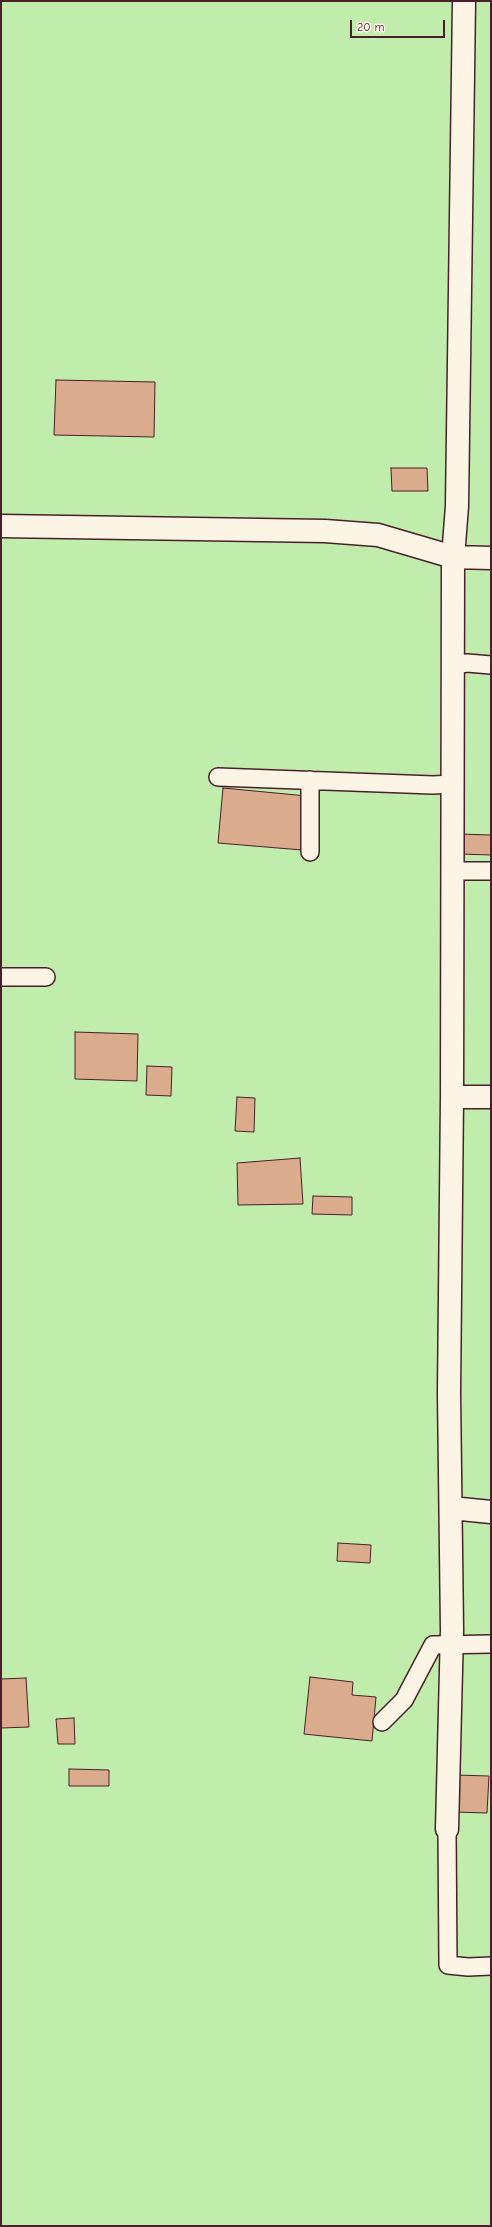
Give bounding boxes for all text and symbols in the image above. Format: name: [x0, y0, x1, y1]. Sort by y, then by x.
scale bar: [352, 12, 447, 38]
text: 20 m: [357, 20, 385, 34]

